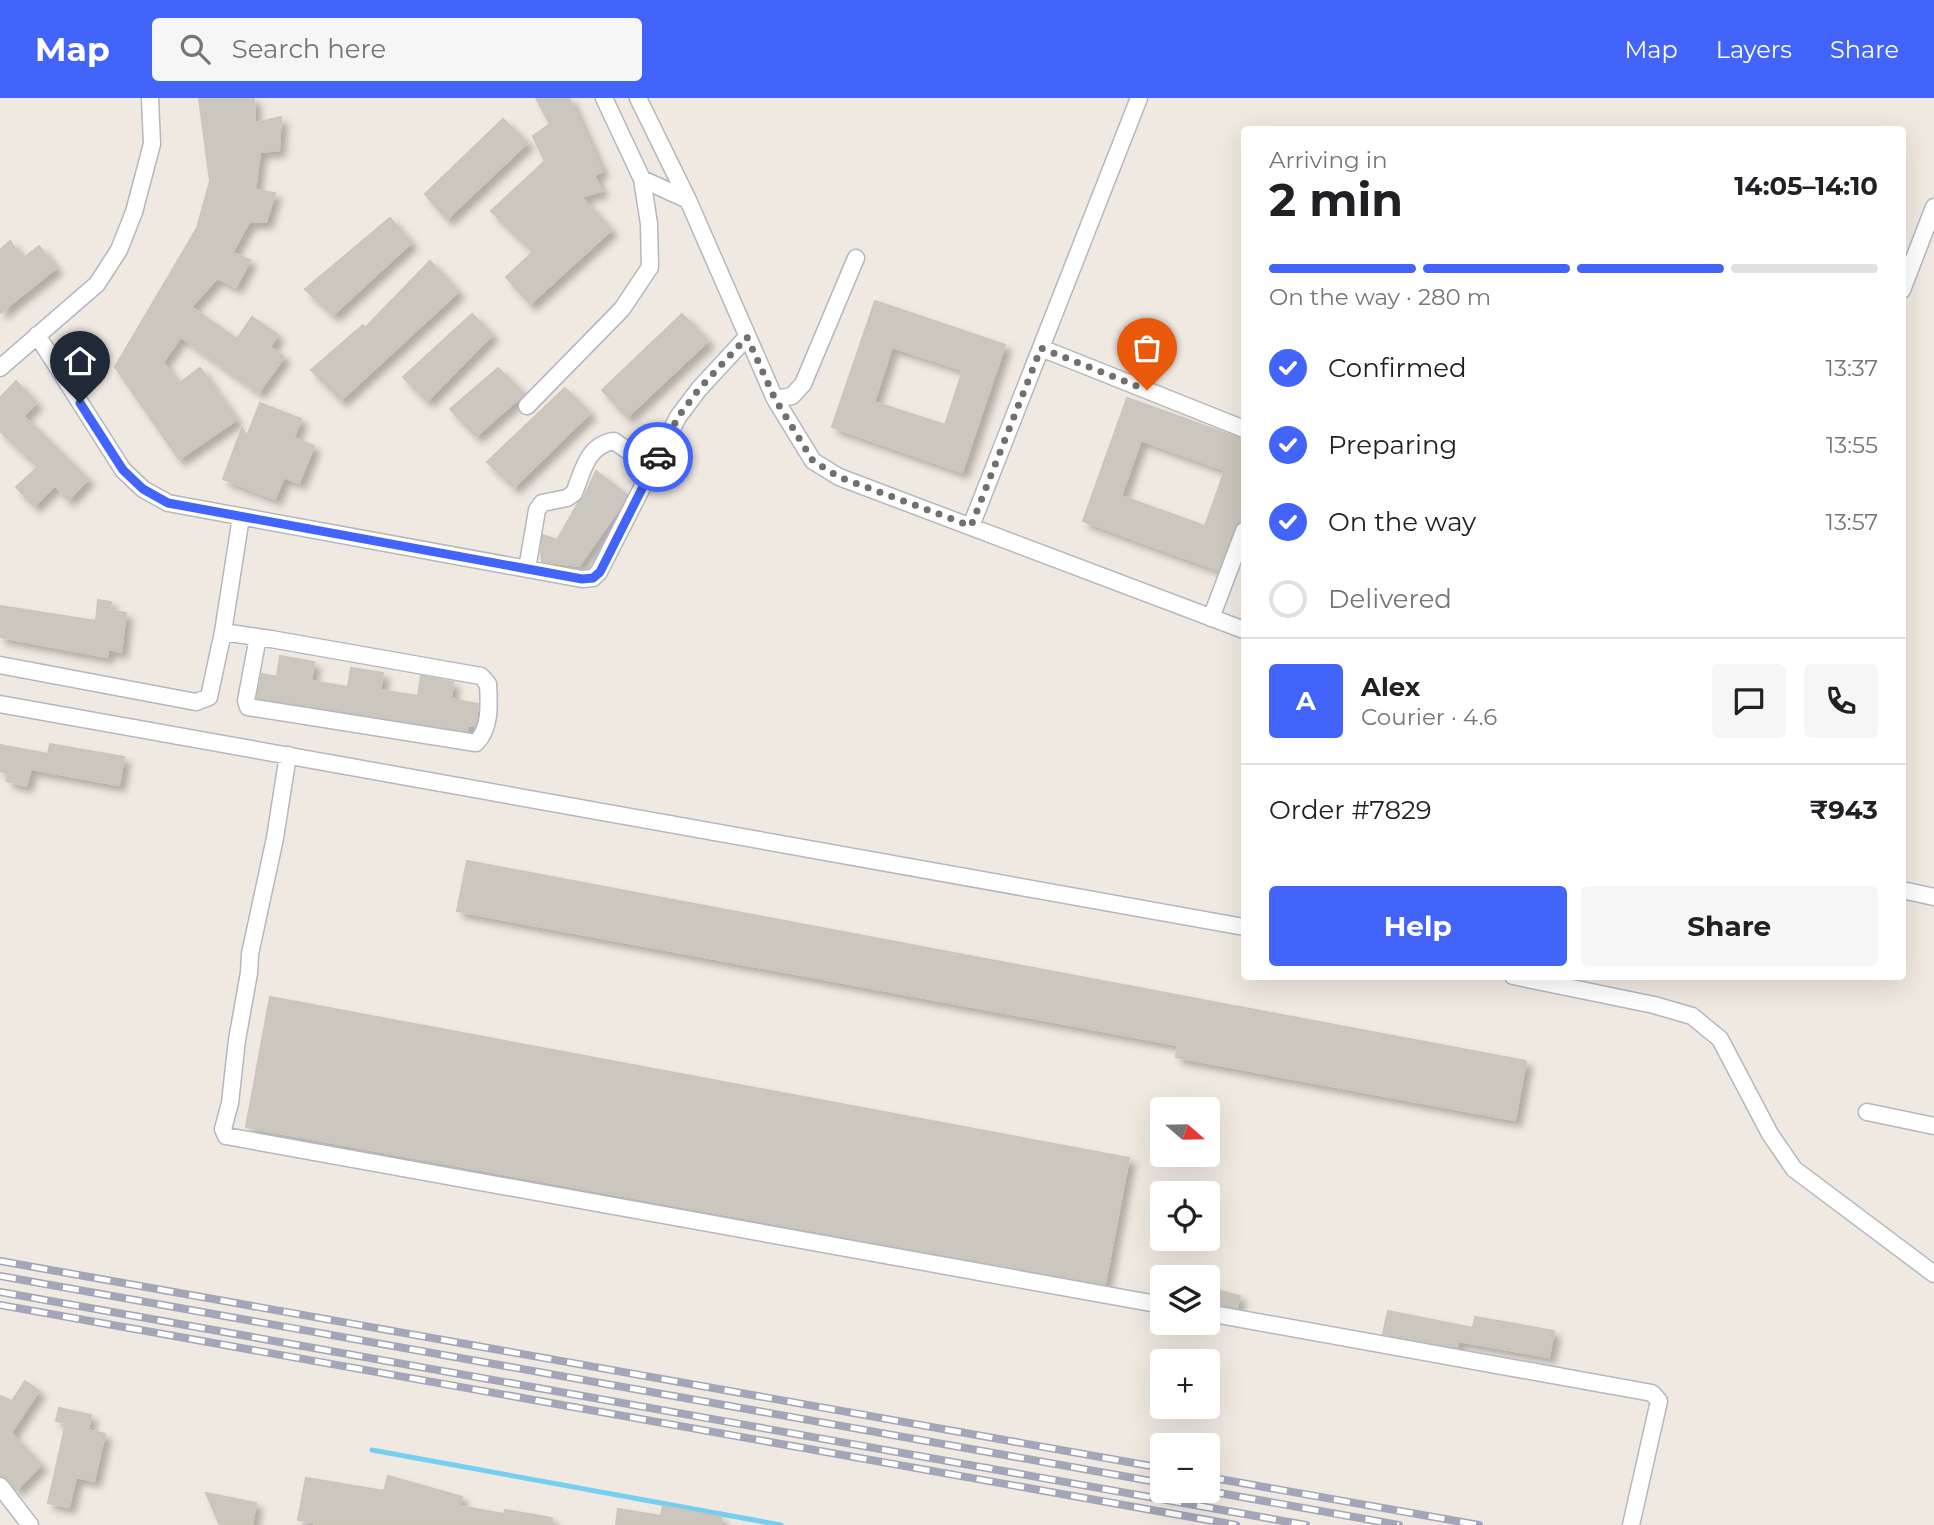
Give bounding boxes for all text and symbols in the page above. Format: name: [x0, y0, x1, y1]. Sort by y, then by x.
search box: [152, 18, 642, 81]
text: Map: [35, 29, 110, 69]
icon: search: [176, 30, 214, 68]
text: Search here: [232, 33, 386, 65]
text: Map: [1624, 35, 1678, 64]
text: Layers: [1716, 35, 1792, 64]
text: Share: [1830, 35, 1899, 64]
text: Arriving in: [1269, 146, 1388, 174]
text: 14:05–14:10: [1734, 170, 1878, 202]
text: 2 min: [1269, 171, 1403, 228]
text: On the way · 280 m: [1269, 283, 1491, 311]
pin: [1117, 318, 1177, 390]
icon: bag: [1128, 329, 1166, 367]
pin: [50, 331, 110, 403]
icon: home: [61, 342, 99, 380]
icon: check: [1269, 349, 1307, 387]
text: Confirmed: [1328, 352, 1467, 384]
text: 13:37: [1826, 354, 1878, 382]
courier: [623, 422, 693, 492]
icon: check: [1269, 426, 1307, 464]
text: Preparing: [1328, 429, 1457, 461]
text: 13:55: [1826, 431, 1878, 459]
icon: car: [639, 438, 677, 476]
icon: check: [1269, 503, 1307, 541]
text: On the way: [1328, 506, 1476, 538]
text: 13:57: [1826, 508, 1878, 536]
text: Delivered: [1328, 583, 1452, 615]
button: chat: [1712, 664, 1786, 738]
button: phone: [1804, 664, 1878, 738]
text: Alex: [1361, 671, 1420, 703]
text: A: [1296, 685, 1316, 717]
text: Courier · 4.6: [1361, 703, 1497, 731]
text: Order #7829: [1269, 794, 1432, 826]
text: ₹943: [1809, 794, 1878, 826]
button: Help: [1269, 886, 1567, 966]
button: Share: [1581, 886, 1878, 966]
north arrow: [1150, 1097, 1220, 1167]
map controls: [1150, 1097, 1220, 1503]
button: locate: [1150, 1181, 1220, 1251]
button: layers: [1150, 1265, 1220, 1335]
button: +: [1150, 1349, 1220, 1419]
button: −: [1150, 1433, 1220, 1503]

